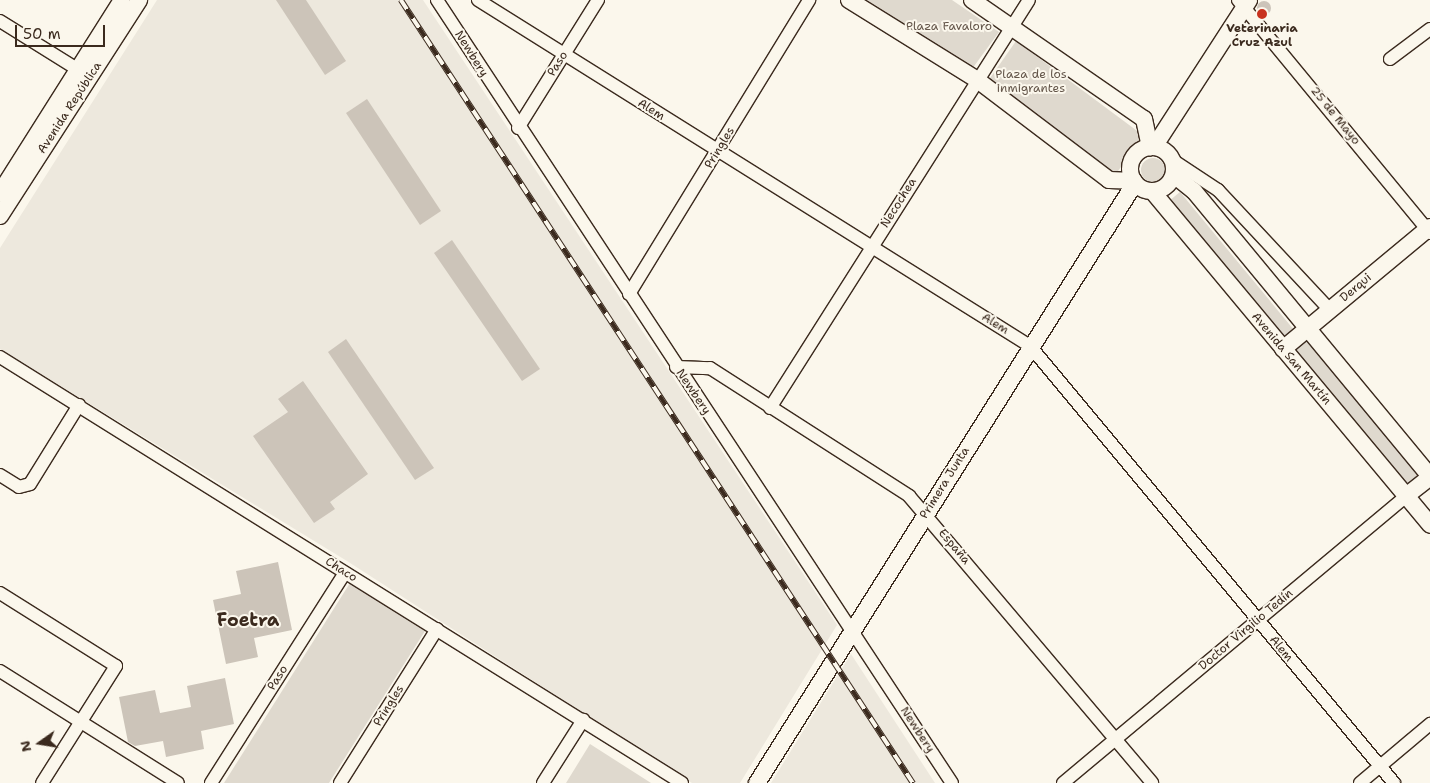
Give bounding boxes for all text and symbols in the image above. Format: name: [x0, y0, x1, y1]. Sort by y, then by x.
marker: Veterinaria Cruz Azul: [1256, 8, 1268, 20]
scale bar: [18, 15, 108, 47]
park label: Plaza Favaloro: [906, 20, 992, 34]
place label: Veterinaria Cruz Azul: [1226, 22, 1298, 50]
text: 50 m: [23, 24, 61, 44]
street label: Newbery: [451, 28, 491, 80]
street label: Paso: [545, 49, 571, 79]
street label: Avenida República: [35, 59, 105, 157]
park label: Plaza de los inmigrantes: [995, 68, 1067, 96]
street label: 25 de Mayo: [1307, 84, 1363, 148]
street label: Alem: [635, 96, 667, 124]
street label: Pringles: [702, 125, 738, 171]
street label: Necochea: [878, 175, 920, 231]
street label: Derqui: [1337, 271, 1375, 305]
street label: Alem: [979, 310, 1011, 338]
street label: Avenida San Martín: [1248, 310, 1334, 408]
street label: Newbery: [673, 366, 713, 418]
street label: Primera Junta: [917, 444, 973, 522]
street label: España: [935, 526, 973, 568]
street label: Chaco: [322, 555, 360, 585]
street label: Doctor Virgilio Tedín: [1196, 586, 1296, 674]
district label: Foetra: [217, 609, 279, 631]
street label: Alem: [1266, 633, 1296, 665]
street label: Paso: [265, 663, 291, 693]
street label: Pringles: [371, 683, 407, 729]
street label: Newbery: [897, 704, 937, 756]
north arrow: [15, 718, 65, 768]
text: N: [15, 739, 35, 754]

